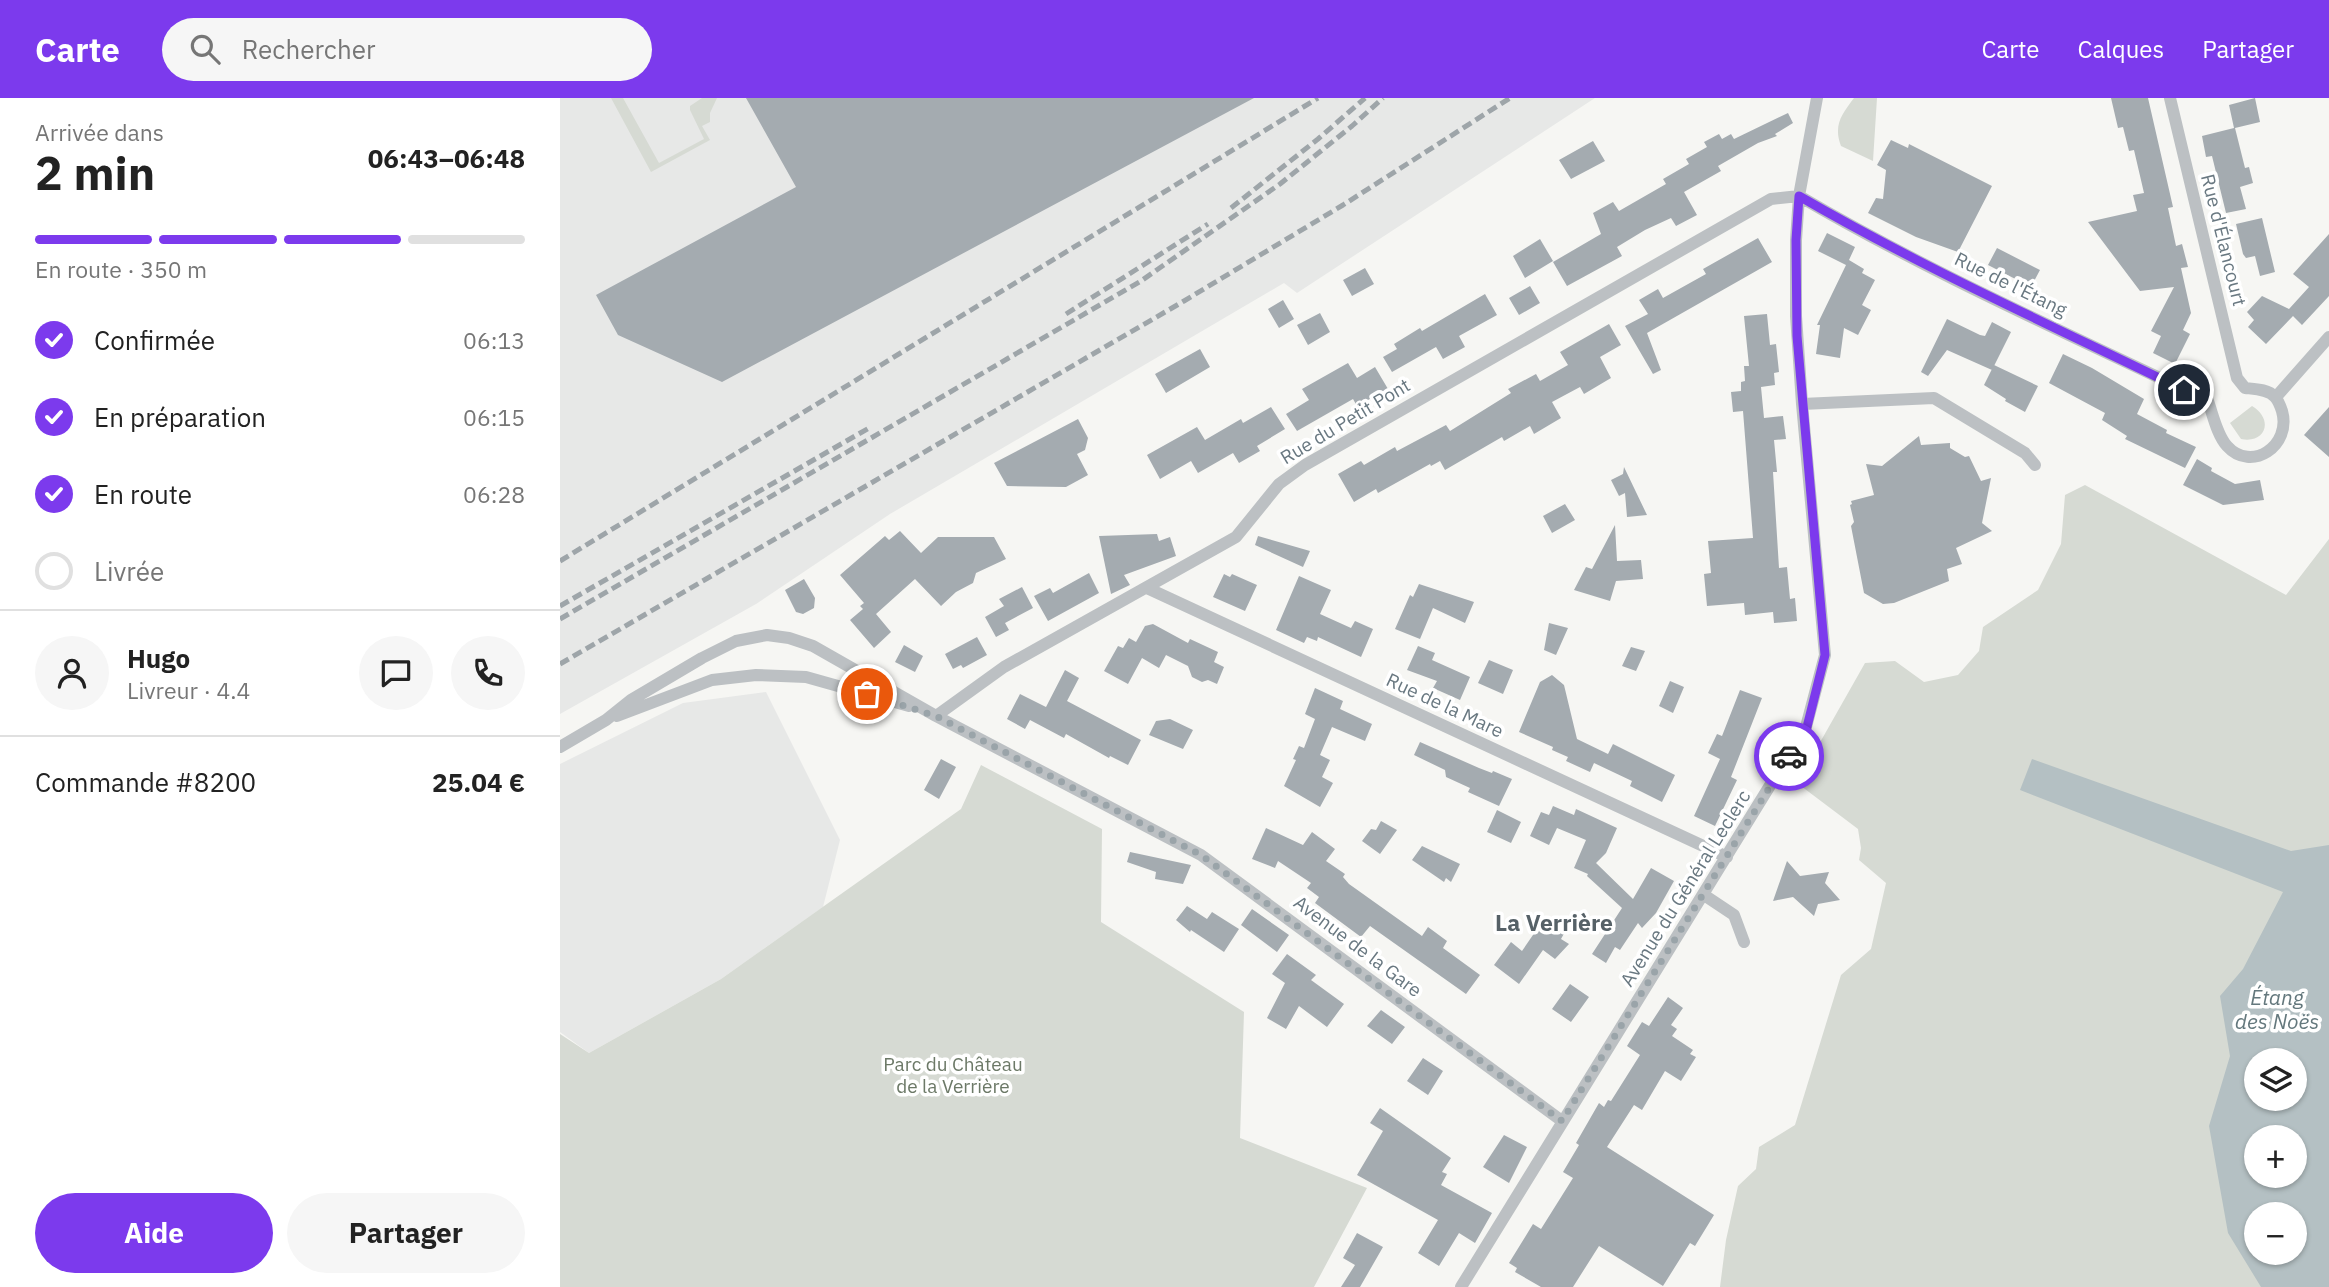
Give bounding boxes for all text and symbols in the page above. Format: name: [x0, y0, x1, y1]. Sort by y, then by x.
search box: [162, 18, 652, 81]
text: Carte: [35, 28, 120, 71]
icon: search: [186, 30, 224, 68]
text: Rechercher: [242, 32, 376, 66]
text: Carte: [1981, 33, 2040, 65]
text: Calques: [2078, 33, 2164, 65]
text: Partager: [2202, 33, 2294, 65]
text: Arrivée dans: [35, 117, 164, 147]
text: 06:43–06:48: [368, 141, 525, 175]
text: 2 min: [35, 143, 155, 203]
street label: Rue d'Élancourt: [2196, 171, 2252, 309]
street label: Rue de l'Étang: [1951, 246, 2071, 322]
text: En route · 350 m: [35, 254, 207, 284]
icon: check: [35, 321, 73, 359]
text: Confirmée: [94, 323, 215, 357]
text: 06:13: [463, 325, 525, 355]
pin: [2154, 360, 2214, 420]
icon: home: [2165, 371, 2203, 409]
street label: Rue du Petit Pont: [1276, 373, 1414, 469]
icon: check: [35, 398, 73, 436]
text: En préparation: [94, 400, 266, 434]
text: 06:15: [463, 402, 525, 432]
icon: check: [35, 475, 73, 513]
text: En route: [94, 477, 192, 511]
text: 06:28: [463, 479, 525, 509]
text: Livrée: [94, 554, 164, 588]
button: person: [35, 636, 109, 710]
button: chat: [359, 636, 433, 710]
button: phone: [451, 636, 525, 710]
text: Hugo: [127, 641, 190, 675]
pin: [837, 664, 897, 724]
street label: Rue de la Mare: [1383, 667, 1507, 743]
text: Livreur · 4.4: [127, 675, 250, 705]
icon: bag: [848, 675, 886, 713]
courier: [1754, 721, 1824, 791]
icon: car: [1770, 737, 1808, 775]
text: Commande #8200: [35, 765, 256, 799]
text: 25.04 €: [432, 765, 525, 799]
street label: Avenue du Général Leclerc: [1615, 785, 1756, 991]
street label: Avenue de la Gare: [1289, 890, 1427, 1002]
district label: La Verrière: [1495, 907, 1613, 937]
water label: Étang des Noës: [2235, 983, 2319, 1035]
map controls: [2244, 1048, 2307, 1265]
button: layers: [2244, 1048, 2307, 1111]
park label: Parc du Château de la Verrière: [883, 1052, 1023, 1098]
button: +: [2244, 1125, 2307, 1188]
button: Aide: [35, 1193, 273, 1273]
button: Partager: [287, 1193, 525, 1273]
button: −: [2244, 1202, 2307, 1265]

